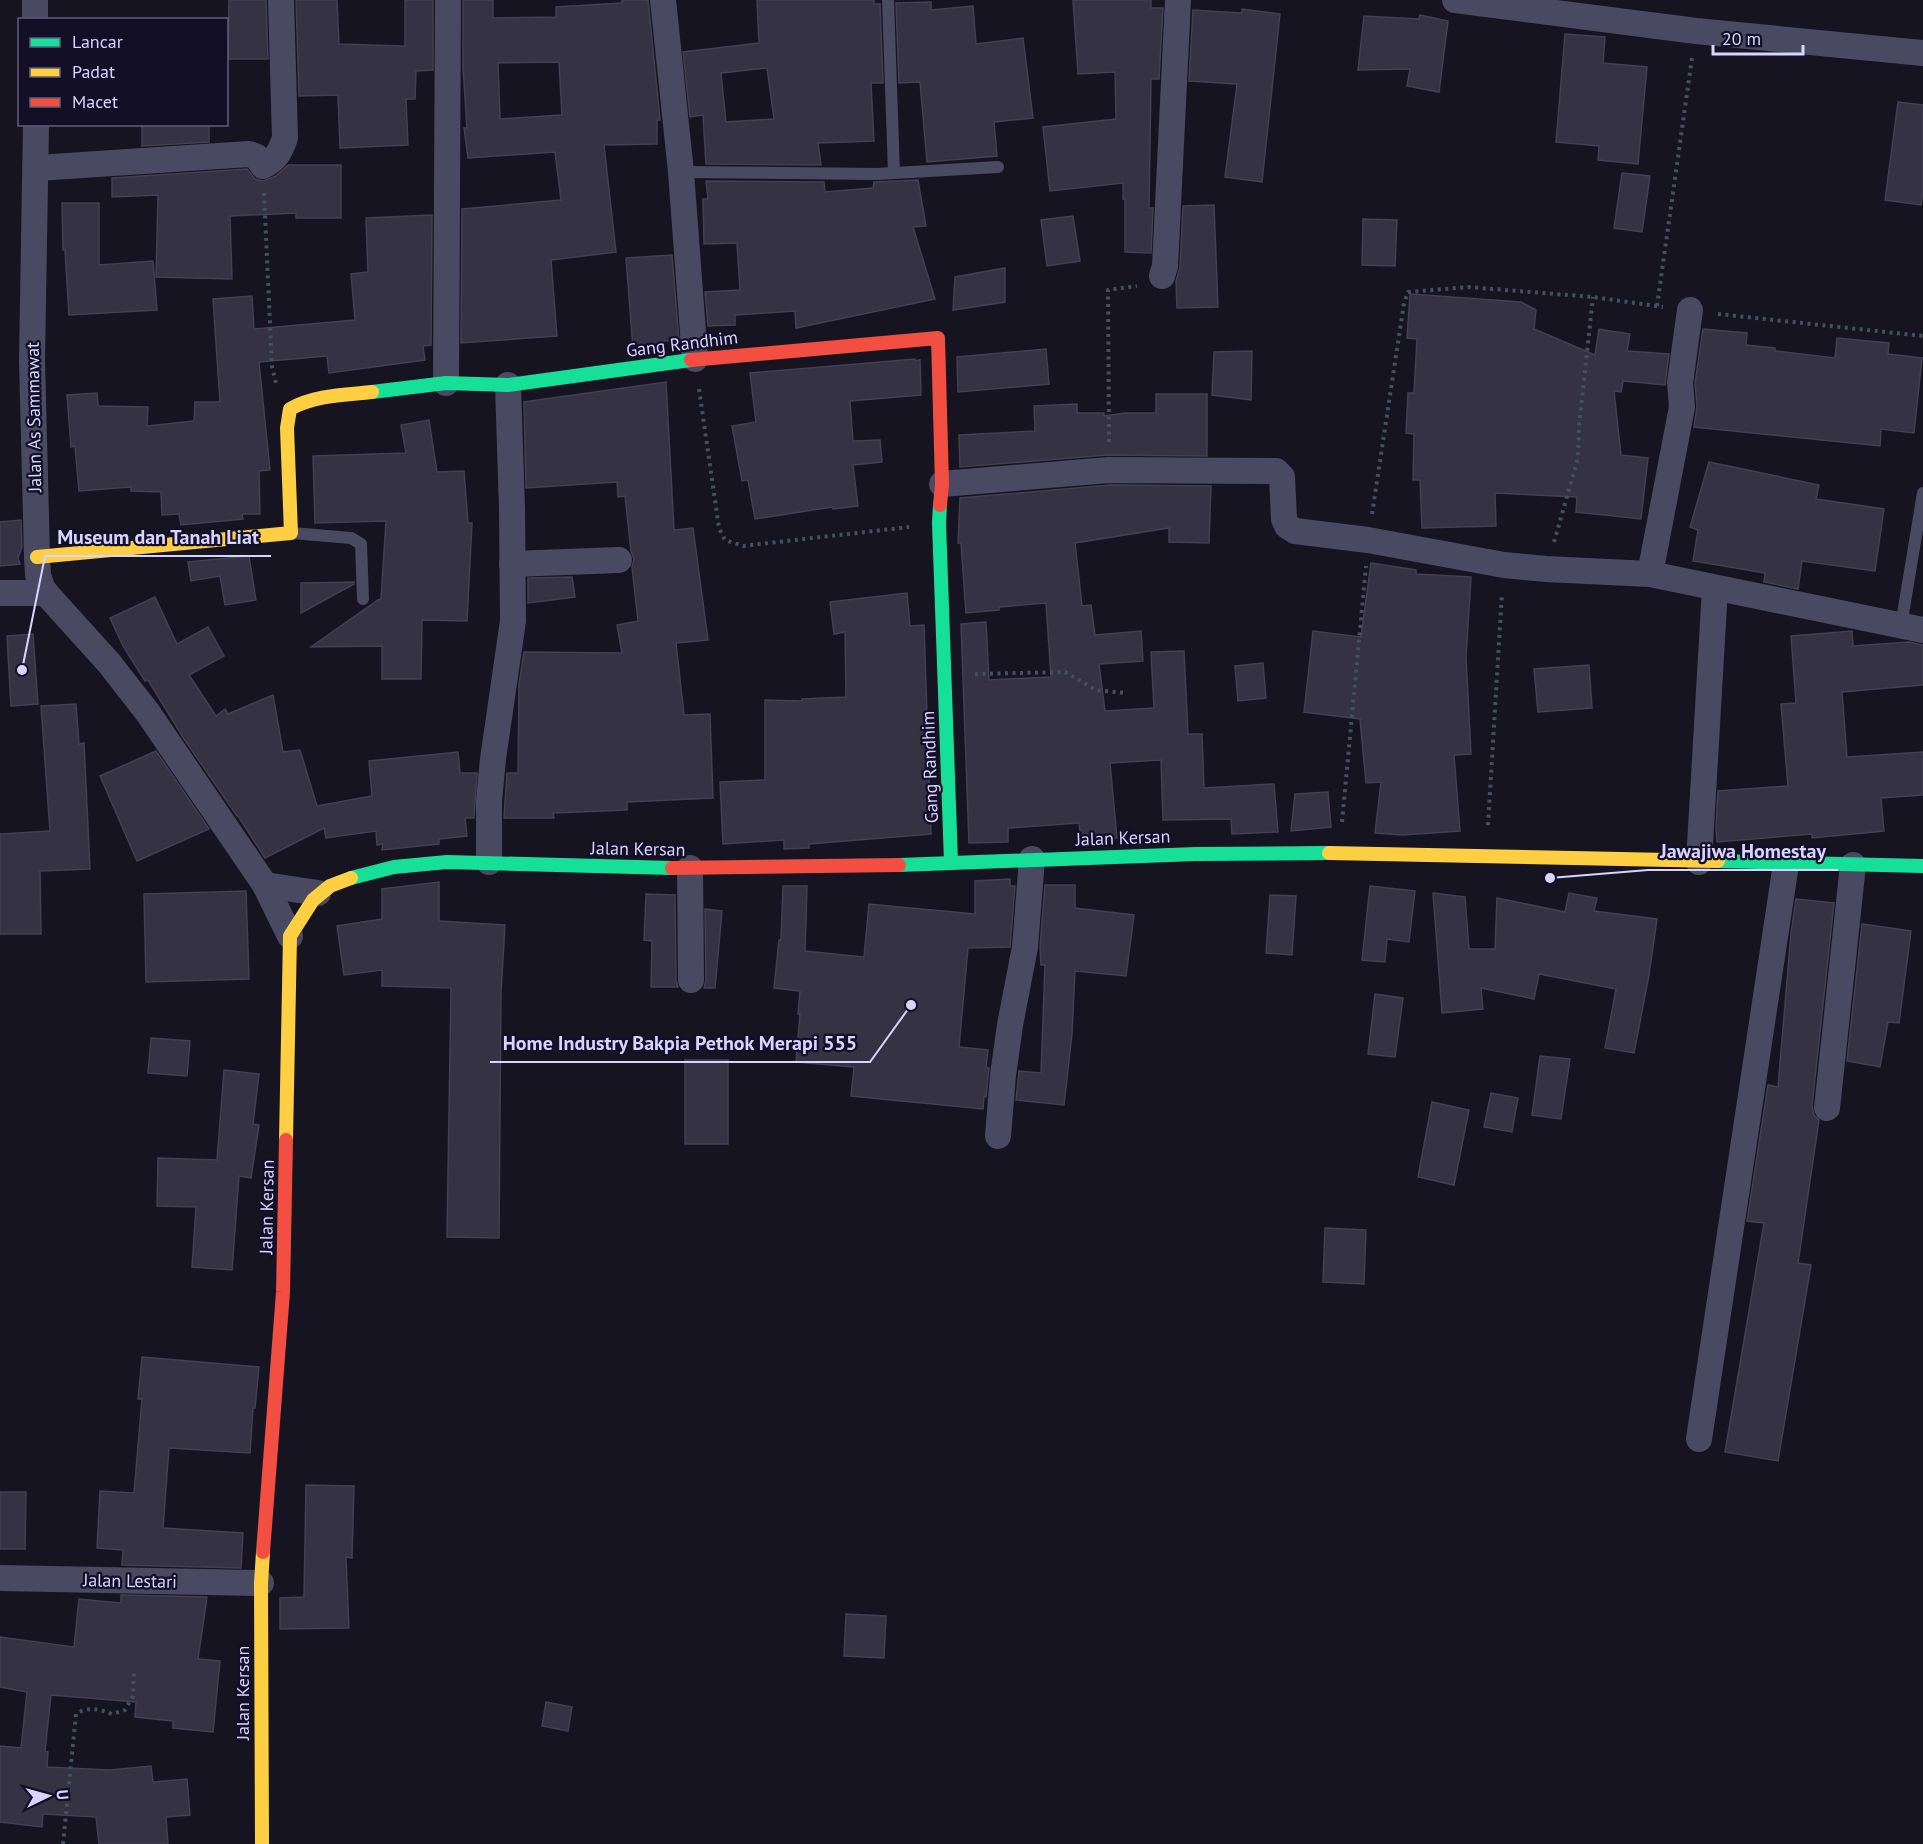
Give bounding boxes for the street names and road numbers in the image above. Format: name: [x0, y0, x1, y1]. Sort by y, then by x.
street label: Gang Randhim: [625, 325, 739, 362]
street label: Jalan As Sammawat: [21, 342, 46, 493]
street label: Gang Randhim: [916, 710, 943, 824]
street label: Jalan Kersan: [1074, 824, 1171, 851]
street label: Jalan Kersan: [589, 836, 686, 861]
street label: Jalan Kersan: [254, 1159, 279, 1256]
street label: Jalan Lestari: [82, 1568, 177, 1593]
street label: Jalan Kersan: [231, 1646, 254, 1741]

